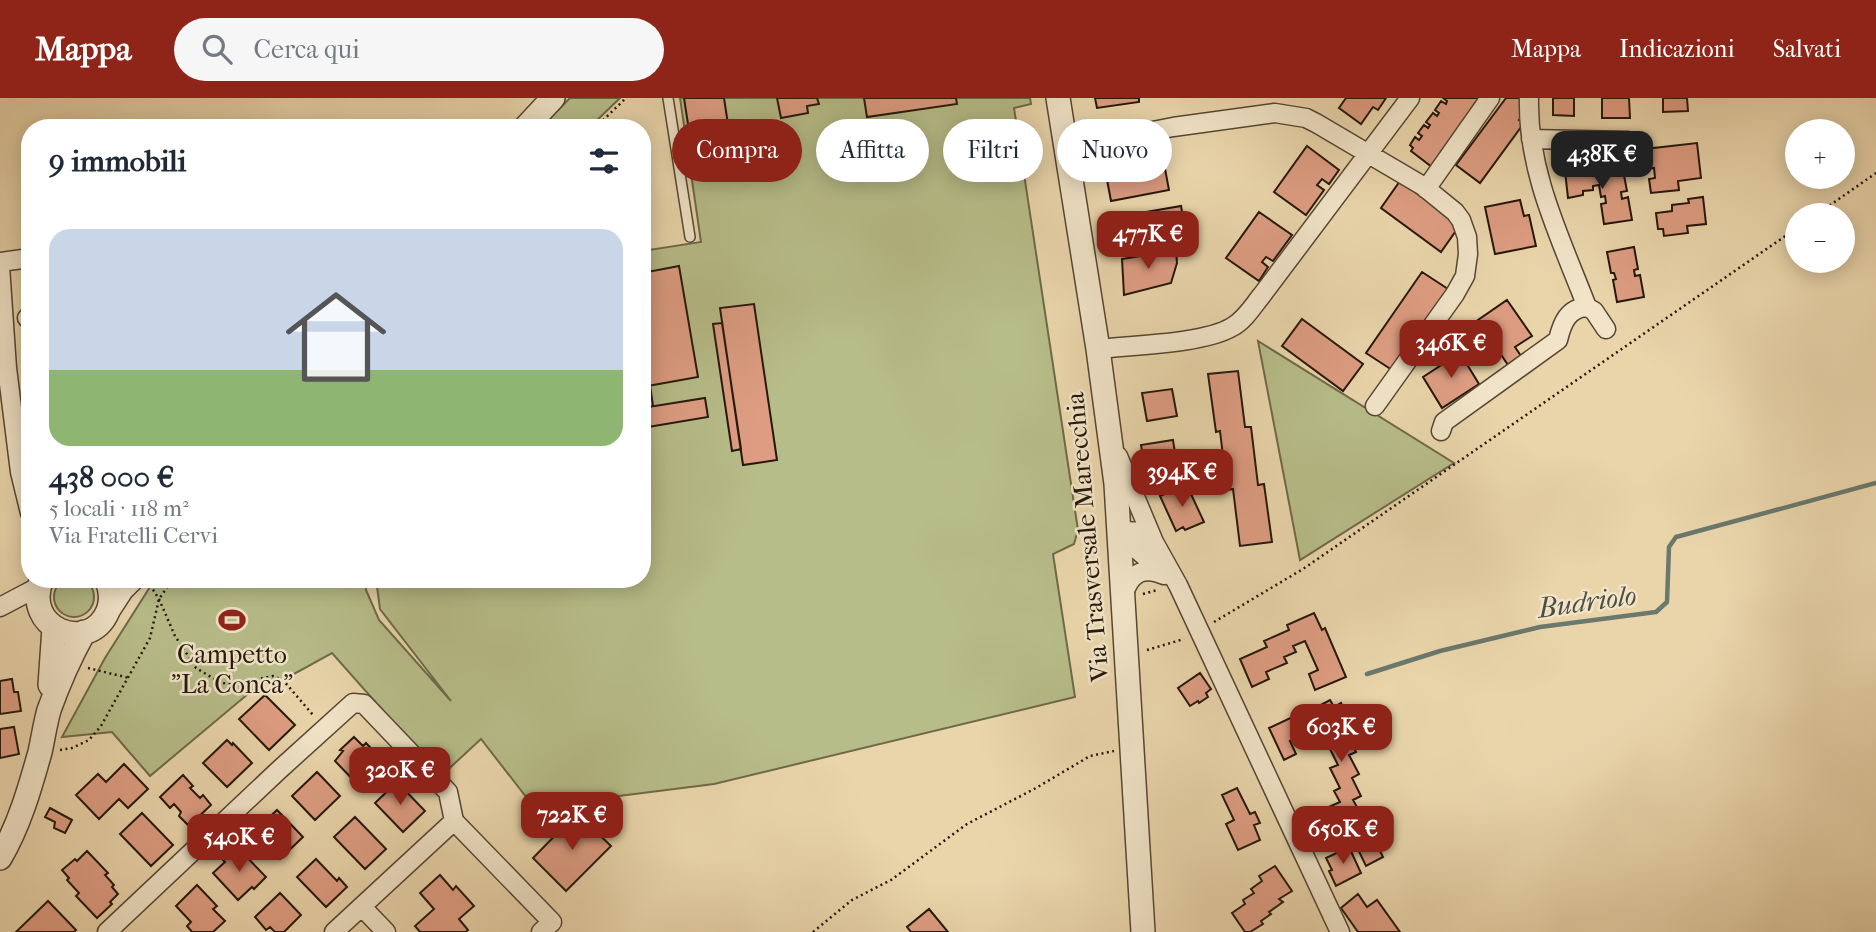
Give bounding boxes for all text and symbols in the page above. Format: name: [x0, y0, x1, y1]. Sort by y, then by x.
search box: [174, 18, 664, 81]
text: Mappa: [35, 30, 132, 69]
icon: search: [198, 30, 236, 68]
text: Cerca qui: [254, 34, 360, 65]
text: Mappa: [1511, 35, 1581, 63]
text: Indicazioni: [1619, 35, 1735, 63]
text: Salvati: [1773, 35, 1841, 63]
chip: Compra: [672, 119, 802, 182]
chip: Affitta: [816, 119, 929, 182]
chip: Filtri: [943, 119, 1043, 182]
chip: Nuovo: [1057, 119, 1172, 182]
map controls: [1785, 119, 1855, 273]
button: +: [1785, 119, 1855, 189]
pin: 438K €: [1545, 132, 1659, 191]
text: 438K €: [1567, 140, 1637, 167]
icon: filters: [585, 142, 623, 180]
text: 9 immobili: [49, 144, 186, 179]
button: −: [1785, 203, 1855, 273]
pin: 477K €: [1091, 212, 1205, 271]
text: 477K €: [1113, 220, 1183, 247]
icon: home: [273, 274, 399, 400]
pin: 346K €: [1394, 320, 1508, 380]
text: 346K €: [1416, 329, 1486, 356]
street label: Via Trasversale Marecchia: [1059, 390, 1116, 684]
pin: 394K €: [1125, 450, 1239, 509]
text: 394K €: [1147, 458, 1217, 485]
text: 438 000 €: [49, 460, 174, 495]
text: 5 locali · 118 m²: [49, 495, 189, 522]
text: Via Fratelli Cervi: [49, 522, 218, 549]
water label: Budriolo: [1534, 578, 1638, 625]
sports icon: Campetto "La Conca": [217, 605, 247, 635]
place label: Campetto "La Conca": [171, 639, 293, 700]
pin: 603K €: [1284, 704, 1398, 764]
text: 603K €: [1306, 713, 1376, 740]
pin: 320K €: [343, 748, 457, 807]
text: 320K €: [365, 756, 435, 783]
pin: 722K €: [515, 792, 629, 852]
text: 722K €: [537, 801, 607, 828]
pin: 650K €: [1286, 806, 1400, 866]
pin: 540K €: [182, 814, 296, 874]
text: 650K €: [1308, 815, 1378, 842]
text: 540K €: [203, 823, 275, 850]

